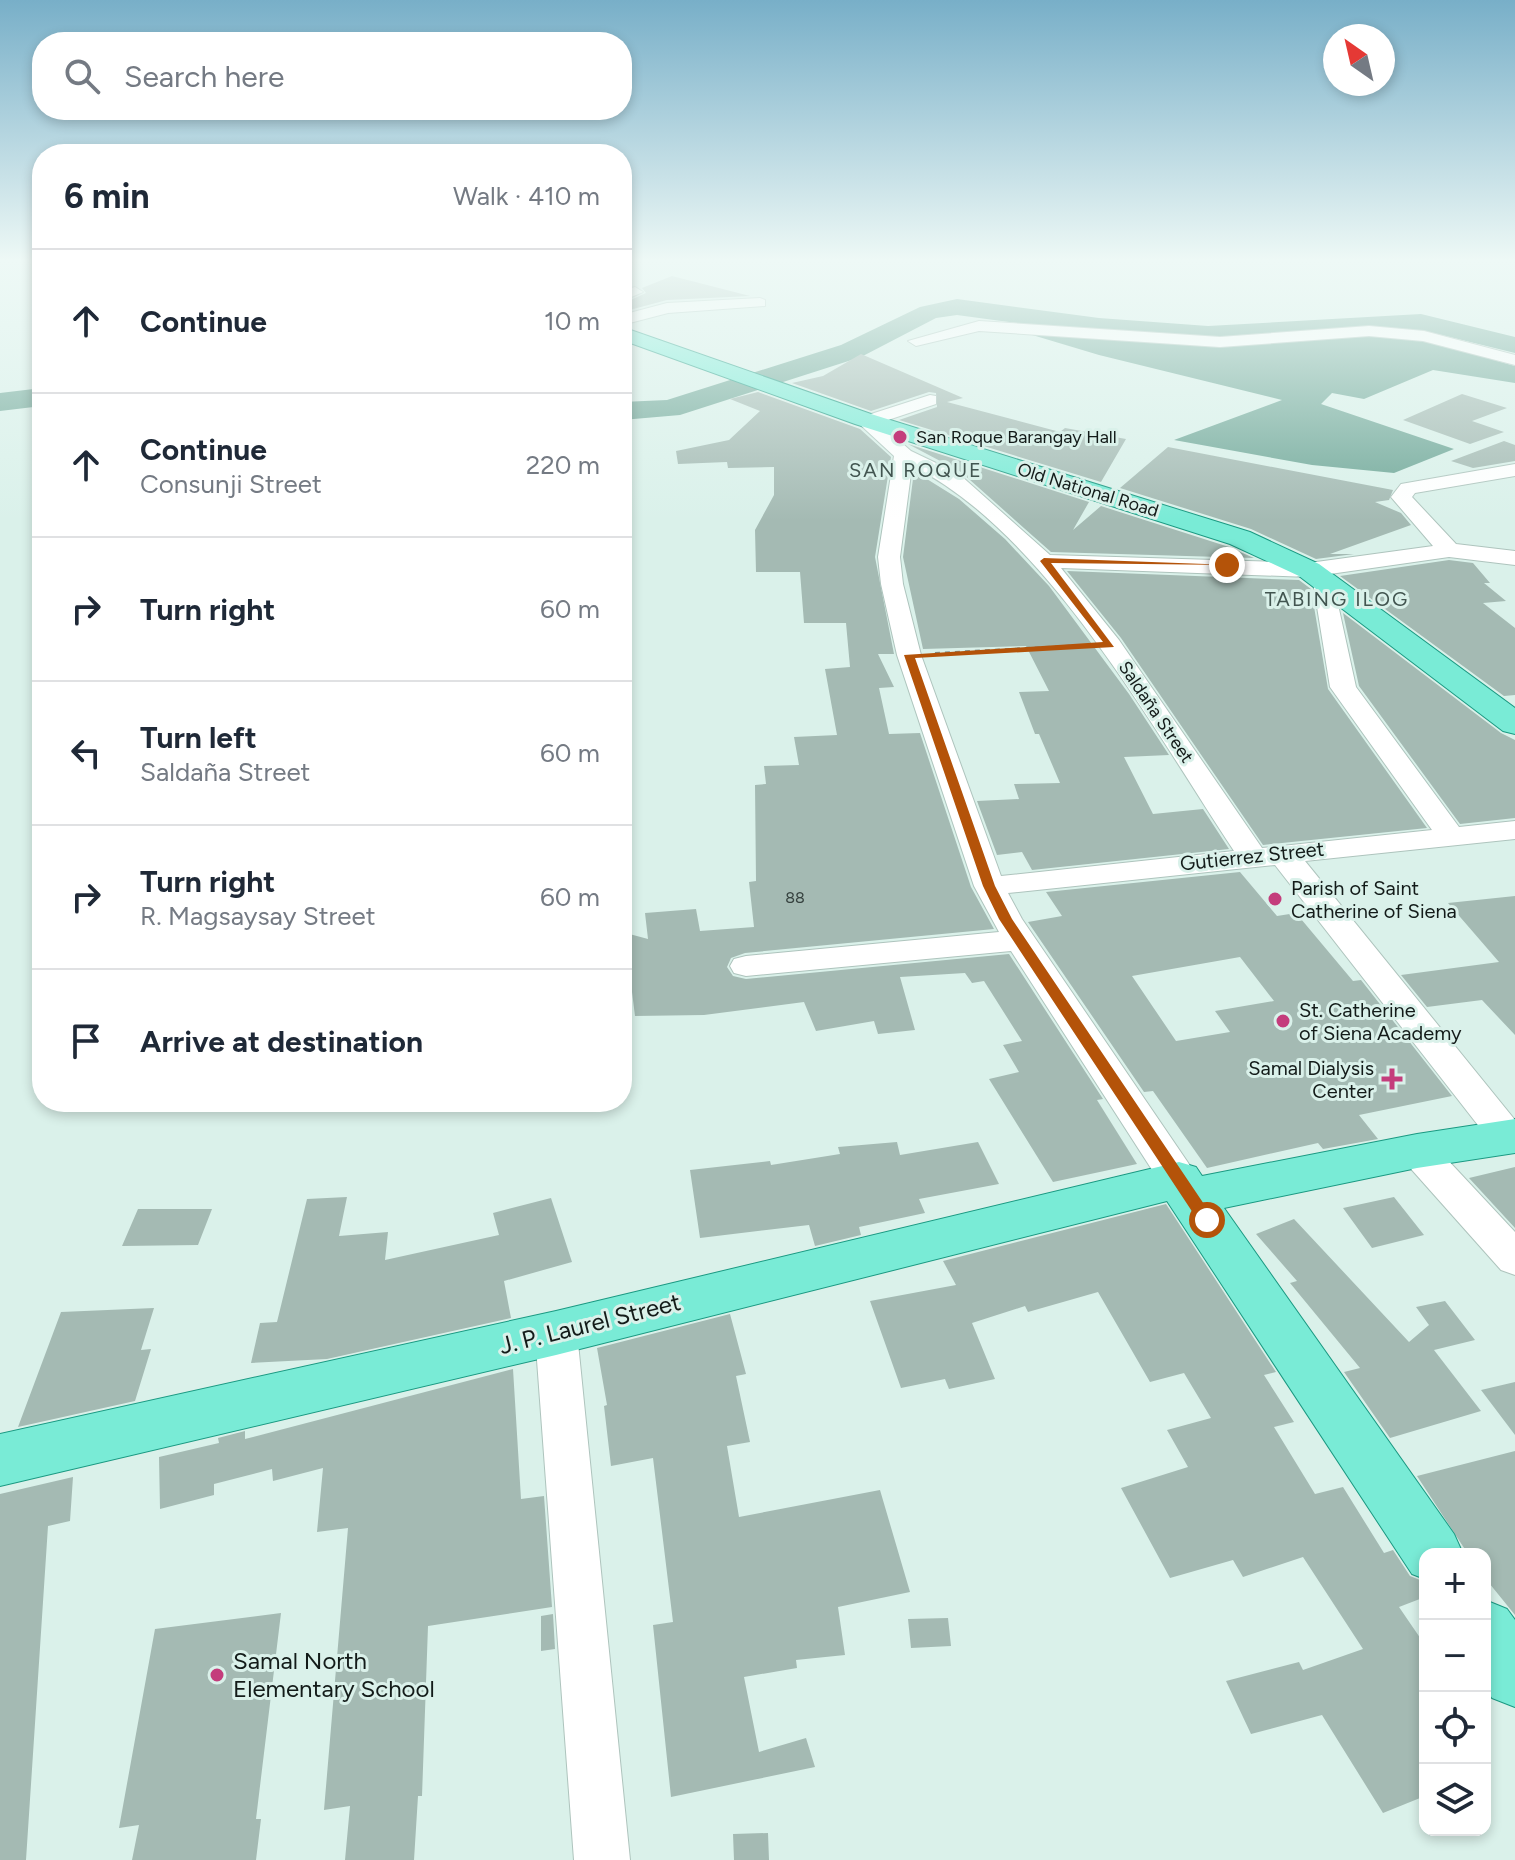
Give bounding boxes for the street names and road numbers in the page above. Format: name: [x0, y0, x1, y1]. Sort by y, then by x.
street label: Old National Road: [1015, 458, 1161, 522]
street label: Saldaña Street: [1114, 657, 1198, 767]
street label: Gutierrez Street: [1179, 837, 1325, 875]
street label: J. P. Laurel Street: [496, 1287, 684, 1360]

